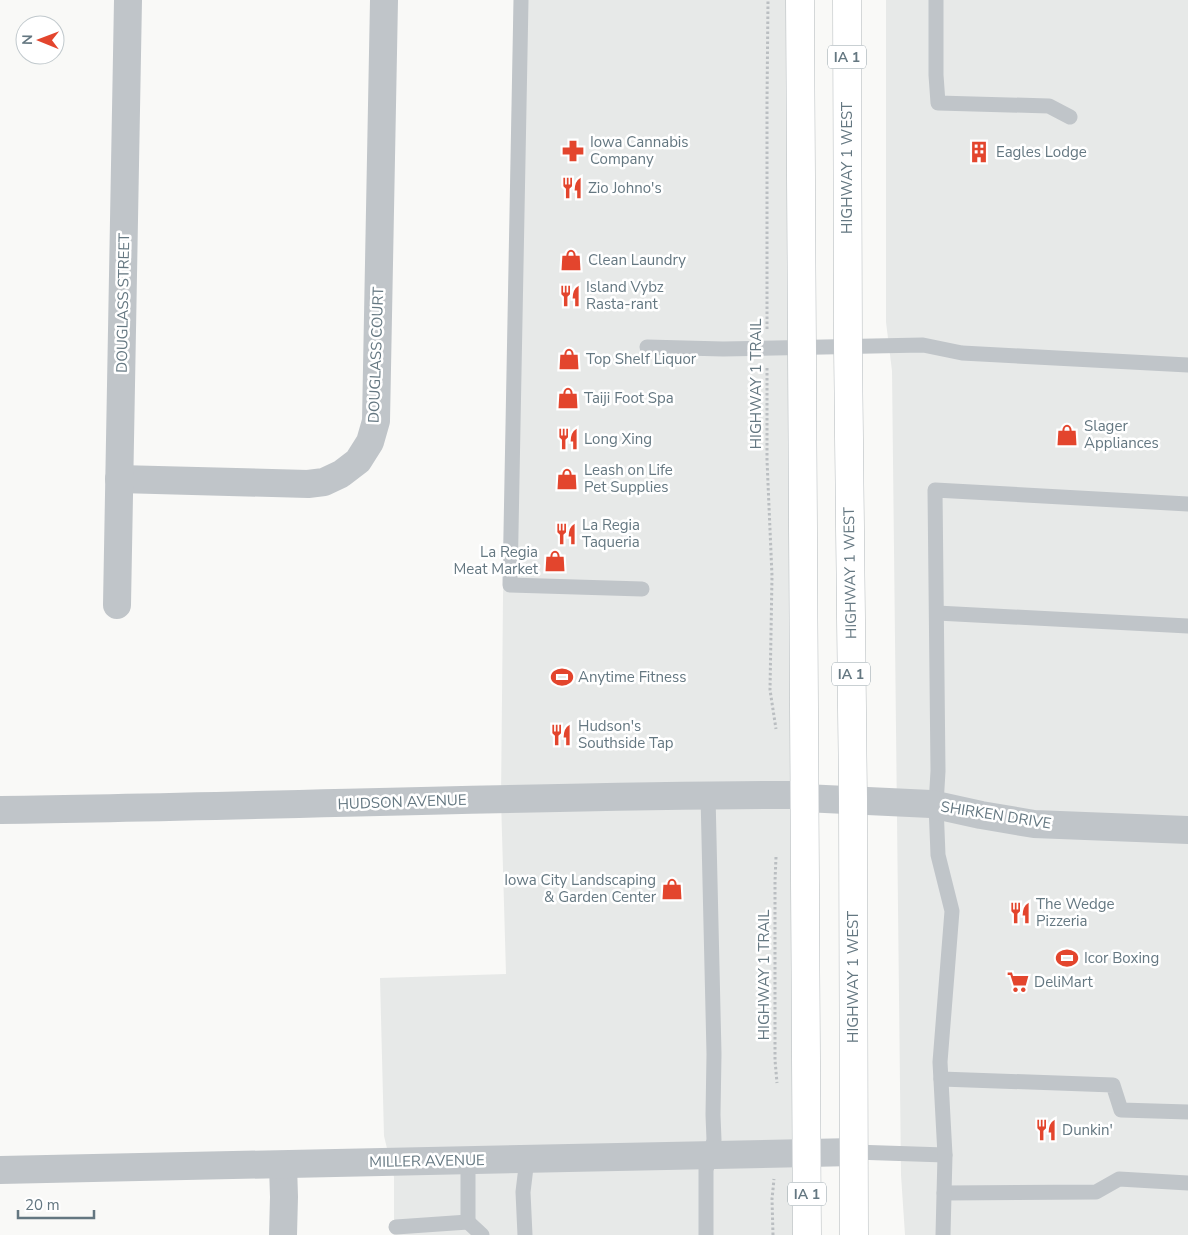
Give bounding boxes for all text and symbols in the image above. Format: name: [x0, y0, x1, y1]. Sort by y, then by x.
north arrow: [15, 15, 65, 65]
text: N: [18, 34, 37, 45]
road number: IA 1: [828, 46, 866, 68]
street label: HIGHWAY 1 WEST: [837, 102, 857, 234]
place label: Iowa Cannabis Company: [590, 132, 689, 169]
pharmacy icon: Iowa Cannabis Company: [560, 138, 586, 164]
building icon: Eagles Lodge: [966, 139, 992, 165]
place label: Eagles Lodge: [996, 142, 1087, 162]
restaurant icon: Zio Johno's: [559, 175, 585, 201]
place label: Zio Johno's: [588, 178, 662, 198]
street label: DOUGLASS STREET: [112, 233, 134, 373]
shop icon: Clean Laundry: [558, 247, 584, 273]
place label: Clean Laundry: [588, 250, 686, 270]
place label: Island Vybz Rasta-rant: [586, 277, 664, 314]
restaurant icon: Island Vybz Rasta-rant: [557, 283, 583, 309]
street label: DOUGLASS COURT: [364, 286, 388, 424]
street label: HIGHWAY 1 TRAIL: [746, 319, 766, 449]
shop icon: Top Shelf Liquor: [556, 346, 582, 372]
place label: Top Shelf Liquor: [586, 349, 697, 369]
shop icon: Taiji Foot Spa: [555, 385, 581, 411]
place label: Taiji Foot Spa: [584, 388, 674, 408]
place label: Slager Appliances: [1084, 416, 1159, 453]
shop icon: Slager Appliances: [1054, 422, 1080, 448]
restaurant icon: Long Xing: [555, 426, 581, 452]
place label: Long Xing: [584, 429, 652, 449]
place label: Leash on Life Pet Supplies: [584, 460, 673, 497]
shop icon: Leash on Life Pet Supplies: [554, 466, 580, 492]
street label: HIGHWAY 1 WEST: [839, 507, 861, 639]
place label: La Regia Taqueria: [582, 515, 640, 552]
restaurant icon: La Regia Taqueria: [553, 521, 579, 547]
place label: La Regia Meat Market: [453, 542, 539, 579]
shop icon: La Regia Meat Market: [542, 548, 568, 574]
road number: IA 1: [832, 662, 870, 686]
sports icon: Anytime Fitness: [549, 664, 575, 690]
place label: Anytime Fitness: [578, 667, 687, 687]
place label: Hudson's Southside Tap: [578, 716, 674, 753]
restaurant icon: Hudson's Southside Tap: [548, 722, 574, 748]
street label: HUDSON AVENUE: [337, 790, 467, 814]
street label: SHIRKEN DRIVE: [939, 796, 1053, 834]
place label: Iowa City Landscaping & Garden Center: [504, 870, 657, 907]
shop icon: Iowa City Landscaping & Garden Center: [659, 876, 685, 902]
place label: The Wedge Pizzeria: [1036, 894, 1115, 931]
restaurant icon: The Wedge Pizzeria: [1007, 900, 1033, 926]
street label: HIGHWAY 1 TRAIL: [754, 910, 774, 1040]
street label: HIGHWAY 1 WEST: [843, 911, 863, 1043]
sports icon: Icor Boxing: [1054, 945, 1080, 971]
place label: Icor Boxing: [1084, 948, 1159, 968]
supermarket icon: DeliMart: [1005, 969, 1031, 995]
place label: DeliMart: [1034, 972, 1094, 992]
restaurant icon: Dunkin': [1033, 1117, 1059, 1143]
place label: Dunkin': [1062, 1120, 1113, 1140]
street label: MILLER AVENUE: [369, 1150, 485, 1172]
road number: IA 1: [788, 1182, 826, 1206]
scale bar: [18, 1188, 94, 1220]
text: 20 m: [25, 1195, 60, 1215]

